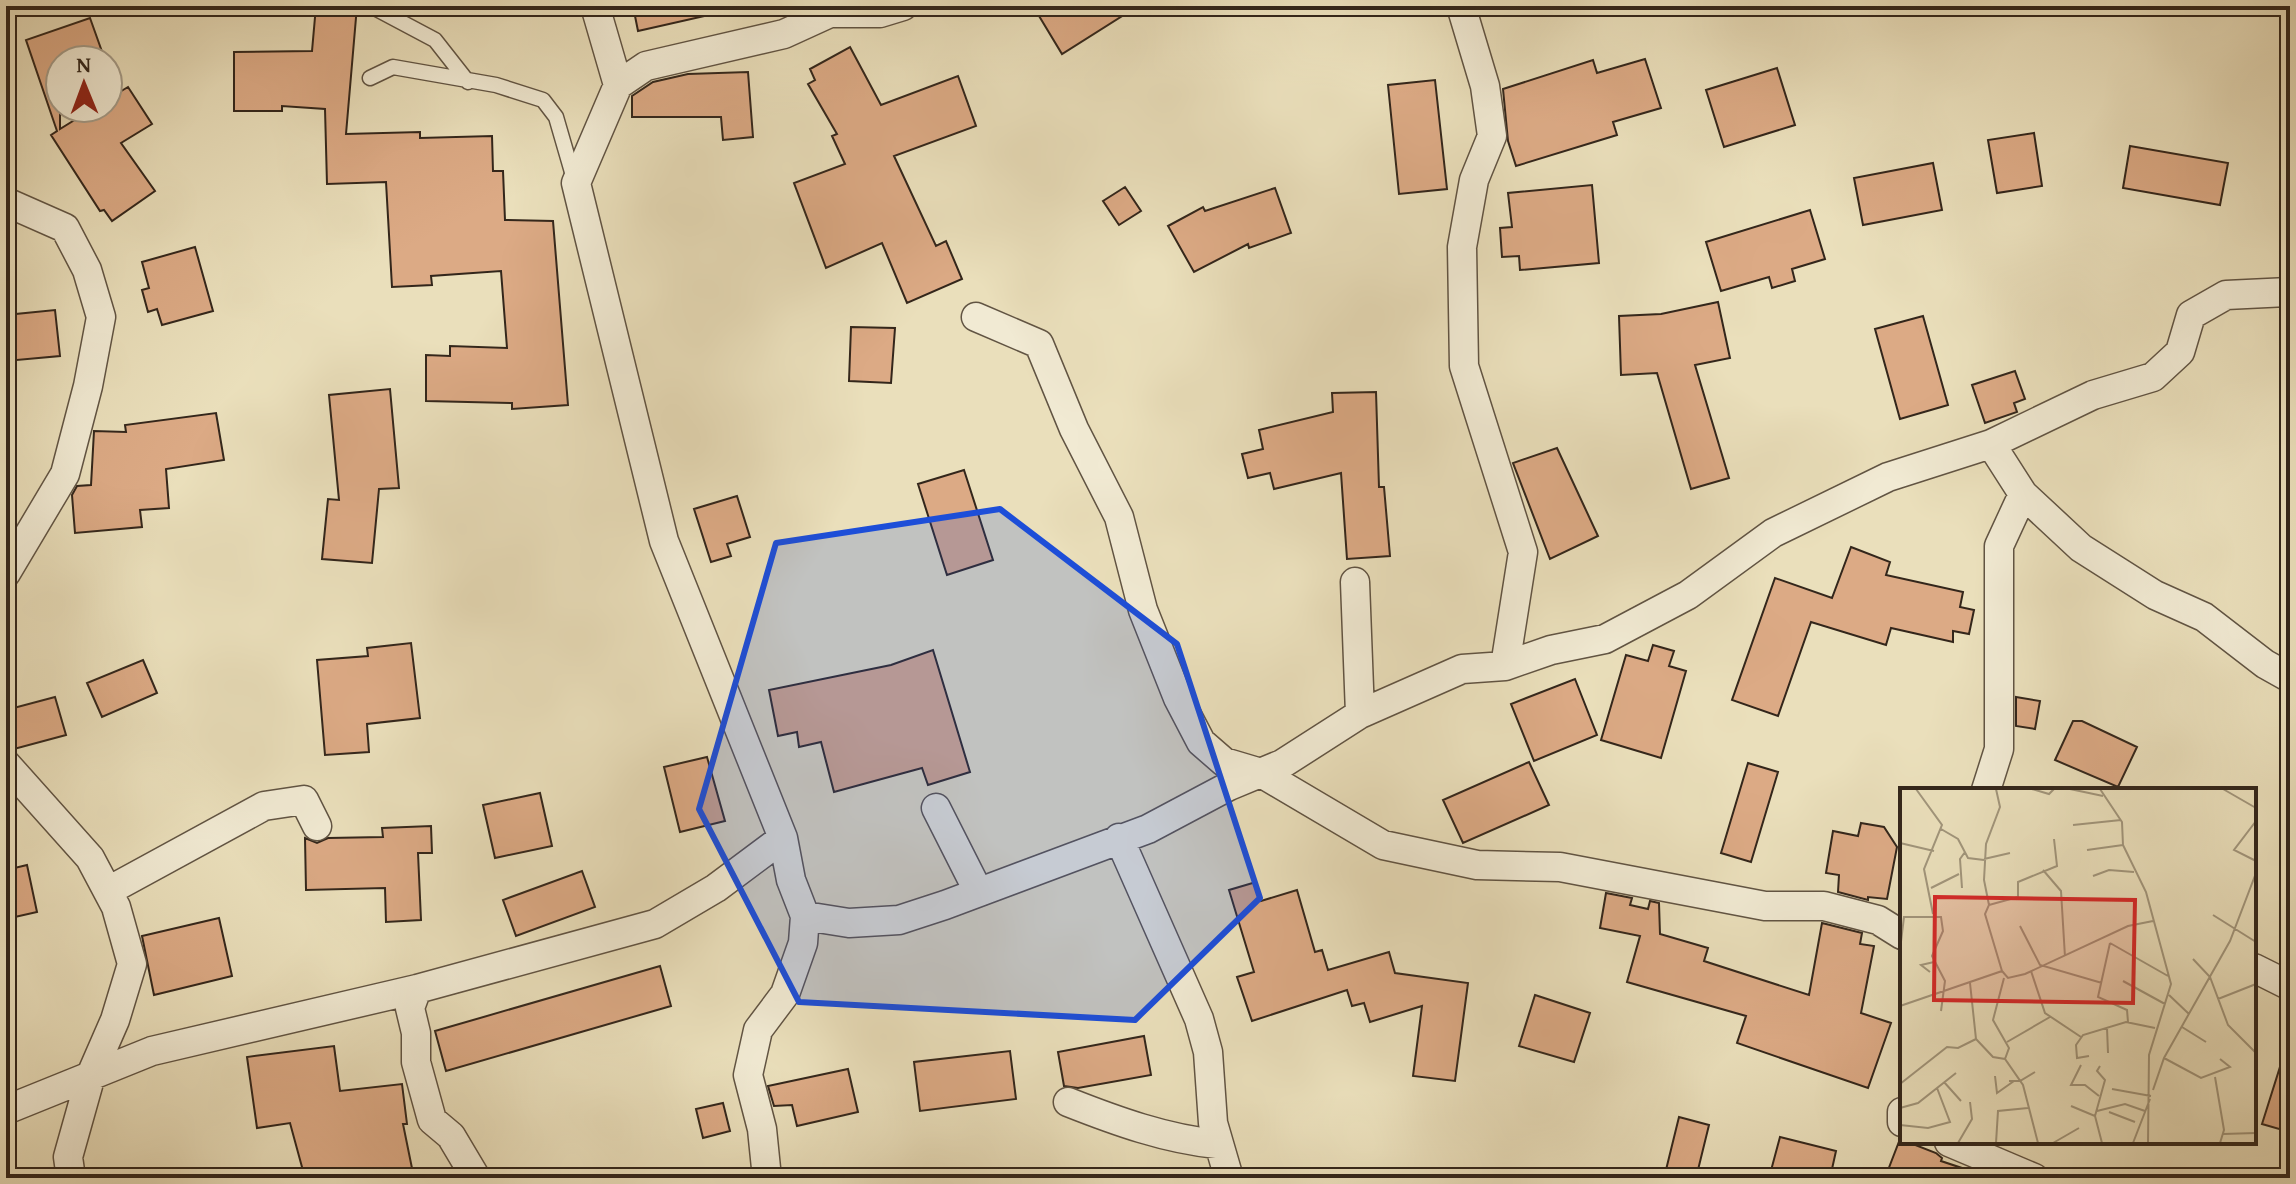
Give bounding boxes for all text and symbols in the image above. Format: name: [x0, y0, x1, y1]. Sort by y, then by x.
north arrow: [44, 44, 124, 124]
text: N: [76, 48, 92, 80]
inset map: [1900, 788, 2256, 1144]

